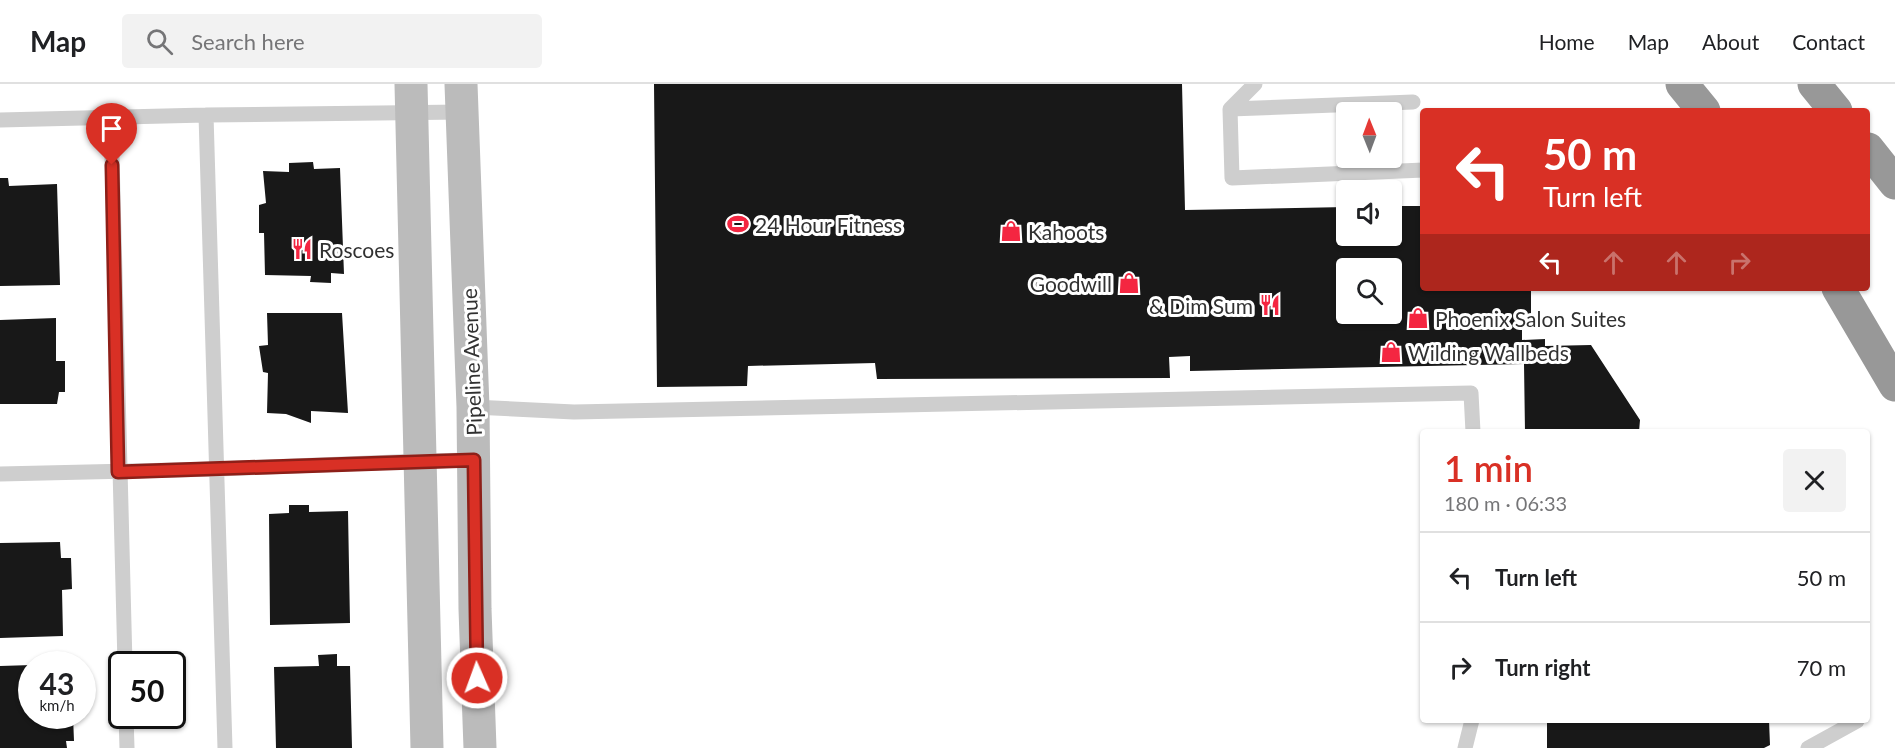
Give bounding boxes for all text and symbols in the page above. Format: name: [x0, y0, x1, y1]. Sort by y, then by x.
search box: [122, 14, 542, 68]
text: Map: [30, 24, 86, 58]
icon: search: [143, 25, 176, 58]
text: Search here: [191, 28, 305, 55]
text: Home: [1539, 29, 1595, 54]
text: Map: [1628, 29, 1669, 54]
text: About: [1702, 29, 1759, 54]
text: Contact: [1792, 29, 1865, 54]
north arrow: [1336, 102, 1402, 168]
map controls: [1336, 102, 1402, 324]
pin: [86, 103, 137, 165]
icon: arrive: [95, 112, 128, 145]
text: 50 m: [1543, 129, 1637, 179]
icon: left: [1444, 132, 1522, 210]
button: sound: [1336, 180, 1402, 246]
text: Turn left: [1543, 180, 1642, 213]
sports icon: 24 Hour Fitness: [726, 212, 750, 236]
place label: 24 Hour Fitness: [755, 212, 902, 237]
shop icon: Kahoots: [999, 219, 1023, 243]
place label: Kahoots: [1028, 219, 1104, 244]
restaurant icon: Roscoes: [290, 237, 314, 261]
place label: Roscoes: [319, 237, 394, 262]
icon: left: [1534, 246, 1567, 279]
icon: ahead: [1597, 246, 1630, 279]
icon: ahead: [1660, 246, 1693, 279]
icon: right: [1723, 246, 1756, 279]
button: search: [1336, 258, 1402, 324]
place label: Goodwill: [1030, 271, 1112, 296]
shop icon: Goodwill: [1117, 271, 1141, 295]
street label: Pipeline Avenue: [456, 288, 486, 436]
place label: & Dim Sum: [1149, 293, 1253, 318]
restaurant icon: & Dim Sum: [1258, 293, 1282, 317]
shop icon: Phoenix Salon Suites: [1406, 306, 1430, 330]
place label: Phoenix Salon Suites: [1435, 306, 1626, 331]
shop icon: Wilding Wallbeds: [1379, 340, 1403, 364]
place label: Wilding Wallbeds: [1408, 340, 1569, 365]
text: 1 min: [1444, 446, 1533, 490]
button: close: [1783, 449, 1846, 512]
text: 180 m · 06:33: [1444, 491, 1567, 515]
icon: left: [1444, 561, 1477, 594]
text: Turn left: [1495, 564, 1577, 591]
text: 50 m: [1797, 564, 1846, 591]
position arrow: [445, 646, 509, 710]
speed limit sign: 50: [108, 651, 186, 729]
icon: right: [1444, 651, 1477, 684]
text: Turn right: [1495, 654, 1590, 681]
text: 70 m: [1797, 654, 1846, 681]
text: 43: [40, 665, 74, 701]
text: km/h: [39, 696, 75, 714]

